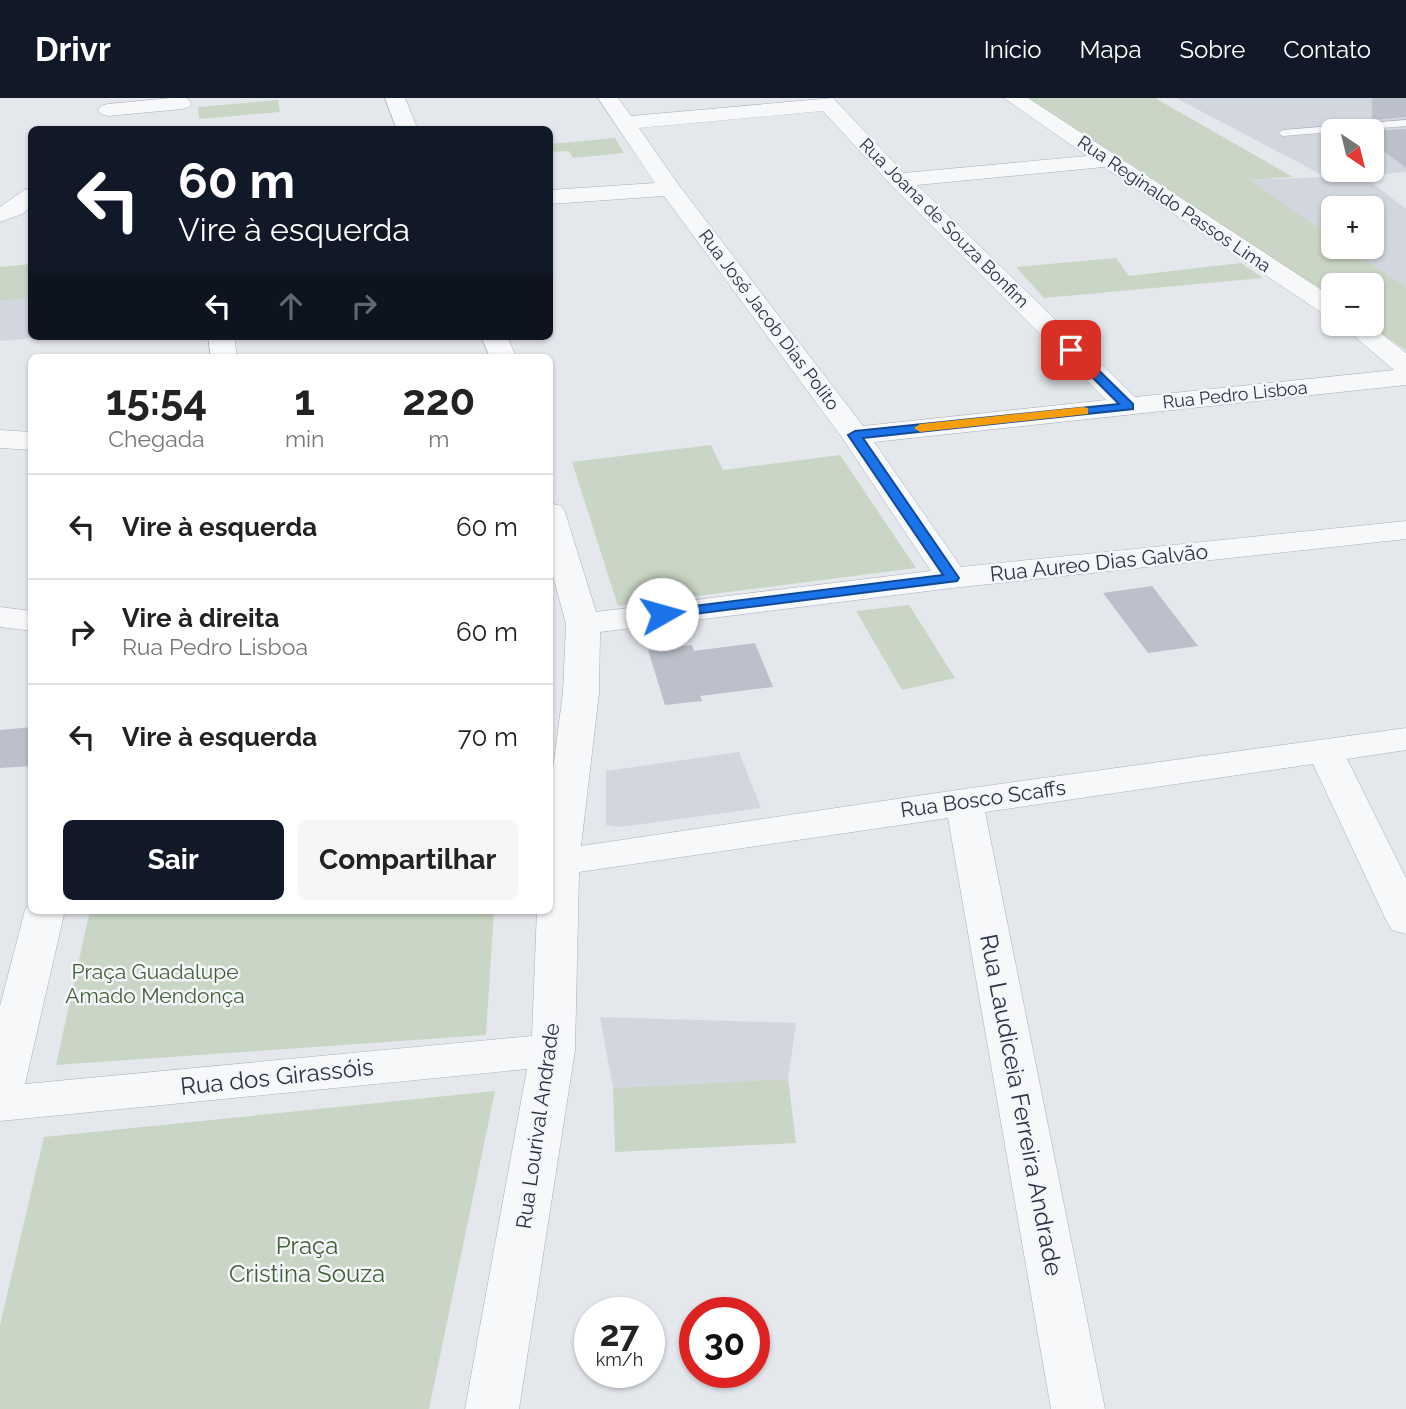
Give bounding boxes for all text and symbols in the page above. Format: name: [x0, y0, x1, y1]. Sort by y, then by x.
text: Drivr: [35, 30, 111, 69]
text: Início: [984, 35, 1042, 64]
text: Mapa: [1080, 35, 1141, 64]
text: Sobre: [1179, 35, 1245, 64]
text: Contato: [1283, 35, 1371, 64]
north arrow: [1321, 119, 1384, 182]
map controls: [1321, 119, 1384, 336]
street label: Rua Reginaldo Passos Lima: [1074, 131, 1275, 276]
street label: Rua Joana de Souza Bonfim: [855, 134, 1033, 312]
text: 60 m: [178, 152, 295, 209]
icon: left: [63, 154, 154, 245]
button: +: [1321, 196, 1384, 259]
text: Vire à esquerda: [178, 211, 410, 248]
street label: Rua José Jacob Dias Polito: [695, 225, 844, 414]
button: −: [1321, 273, 1384, 336]
icon: left: [199, 287, 237, 325]
icon: ahead: [272, 287, 310, 325]
icon: right: [345, 287, 383, 325]
pin: [1041, 320, 1101, 380]
icon: arrive: [1052, 331, 1090, 369]
text: 15:54: [106, 376, 207, 425]
text: 1: [294, 376, 315, 425]
text: 220: [402, 376, 475, 425]
street label: Rua Pedro Lisboa: [1161, 376, 1308, 413]
text: Chegada: [108, 425, 205, 452]
text: min: [285, 425, 325, 452]
text: m: [428, 425, 449, 452]
icon: left: [63, 508, 101, 546]
text: Vire à esquerda: [122, 512, 317, 542]
text: 60 m: [456, 512, 518, 542]
street label: Rua Aureo Dias Galvão: [989, 539, 1209, 586]
position arrow: [625, 577, 699, 651]
text: Vire à direita: [122, 603, 279, 633]
icon: right: [63, 613, 101, 651]
text: 60 m: [456, 617, 518, 647]
text: Rua Pedro Lisboa: [122, 633, 308, 660]
icon: left: [63, 718, 101, 756]
text: Vire à esquerda: [122, 722, 317, 752]
text: 70 m: [458, 722, 518, 752]
street label: Rua Bosco Scaffs: [899, 775, 1067, 822]
button: Sair: [63, 820, 284, 900]
button: Compartilhar: [298, 820, 518, 900]
street label: Rua Laudiceia Ferreira Andrade: [974, 931, 1069, 1278]
park label: Praça Guadalupe Amado Mendonça: [65, 959, 245, 1008]
street label: Rua Lourival Andrade: [511, 1021, 564, 1230]
street label: Rua dos Girassóis: [179, 1052, 375, 1101]
park label: Praça Cristina Souza: [229, 1231, 385, 1288]
speed limit sign: 30: [679, 1297, 770, 1388]
text: 27: [600, 1313, 639, 1354]
text: km/h: [596, 1349, 643, 1370]

